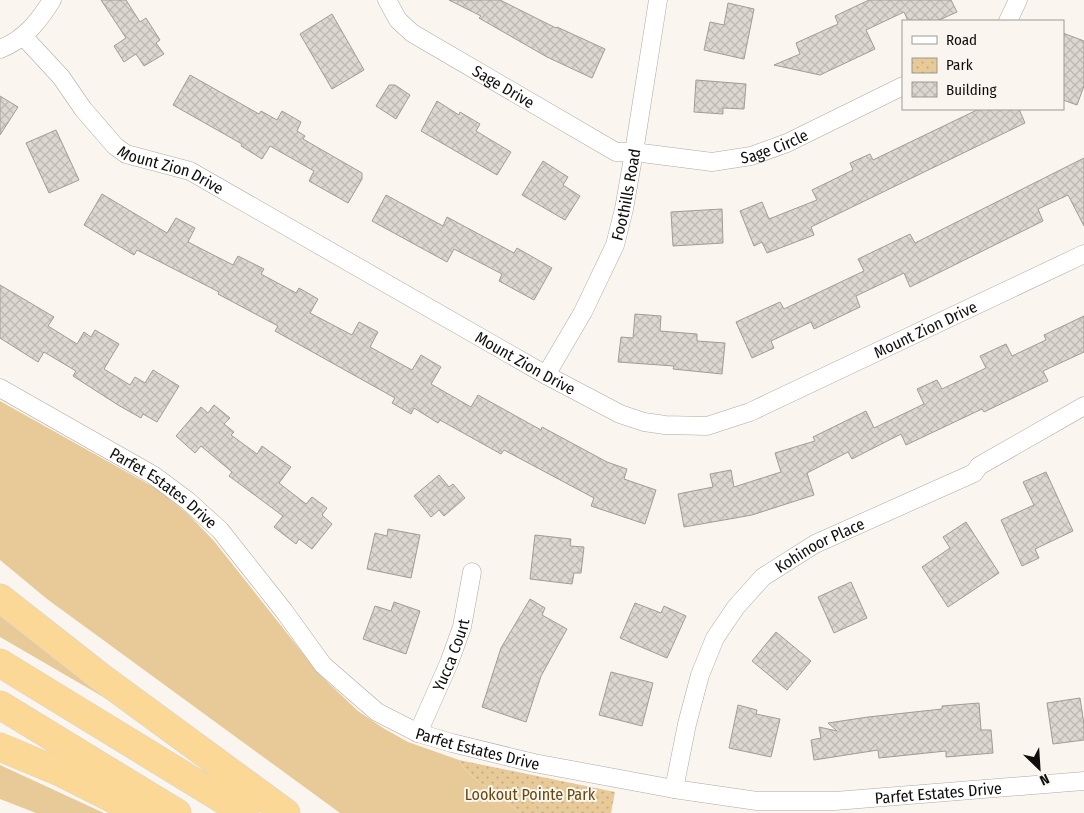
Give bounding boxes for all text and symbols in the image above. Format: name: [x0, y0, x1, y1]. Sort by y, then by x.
legend: [902, 20, 1064, 110]
text: Road: [946, 31, 977, 49]
text: Park: [946, 56, 973, 74]
street label: Sage Drive: [469, 61, 538, 112]
text: Building: [946, 81, 997, 99]
street label: Sage Circle: [739, 125, 811, 167]
street label: Mount Zion Drive: [114, 142, 227, 198]
street label: Foothills Road: [607, 147, 644, 243]
street label: Mount Zion Drive: [871, 297, 980, 362]
street label: Mount Zion Drive: [472, 328, 579, 399]
street label: Parfet Estates Drive: [107, 444, 221, 533]
street label: Kohinoor Place: [772, 514, 867, 577]
street label: Yucca Court: [429, 617, 473, 694]
street label: Parfet Estates Drive: [413, 724, 541, 774]
north arrow: [1014, 743, 1064, 793]
text: N: [1037, 770, 1052, 789]
street label: Parfet Estates Drive: [874, 779, 1003, 808]
park label: Lookout Pointe Park: [465, 785, 596, 804]

